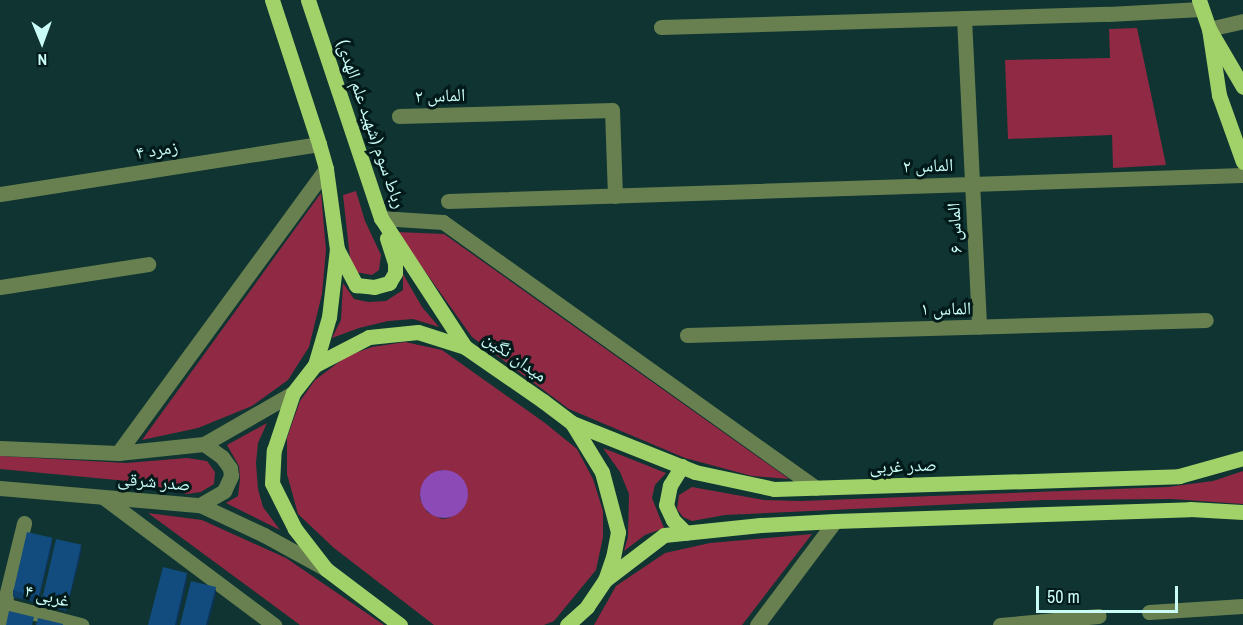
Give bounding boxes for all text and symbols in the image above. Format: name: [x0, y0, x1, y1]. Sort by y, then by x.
north arrow: [12, 12, 72, 72]
street label: رباط سوم (شهید علم الهدی): [332, 37, 410, 211]
text: N: [37, 49, 47, 71]
street label: الماس ۲: [414, 84, 466, 108]
street label: زمرد ۴: [135, 136, 179, 164]
street label: الماس ۲: [902, 154, 954, 178]
street label: الماس ۶: [943, 202, 967, 254]
street label: الماس ۱: [921, 298, 971, 320]
street label: میدان نگین: [479, 327, 551, 387]
street label: صدر غربی: [869, 454, 937, 478]
street label: صدر شرقی: [117, 468, 191, 496]
scale bar: [1039, 574, 1182, 612]
street label: ۴ غربی: [22, 580, 72, 612]
text: 50 m: [1047, 584, 1080, 609]

